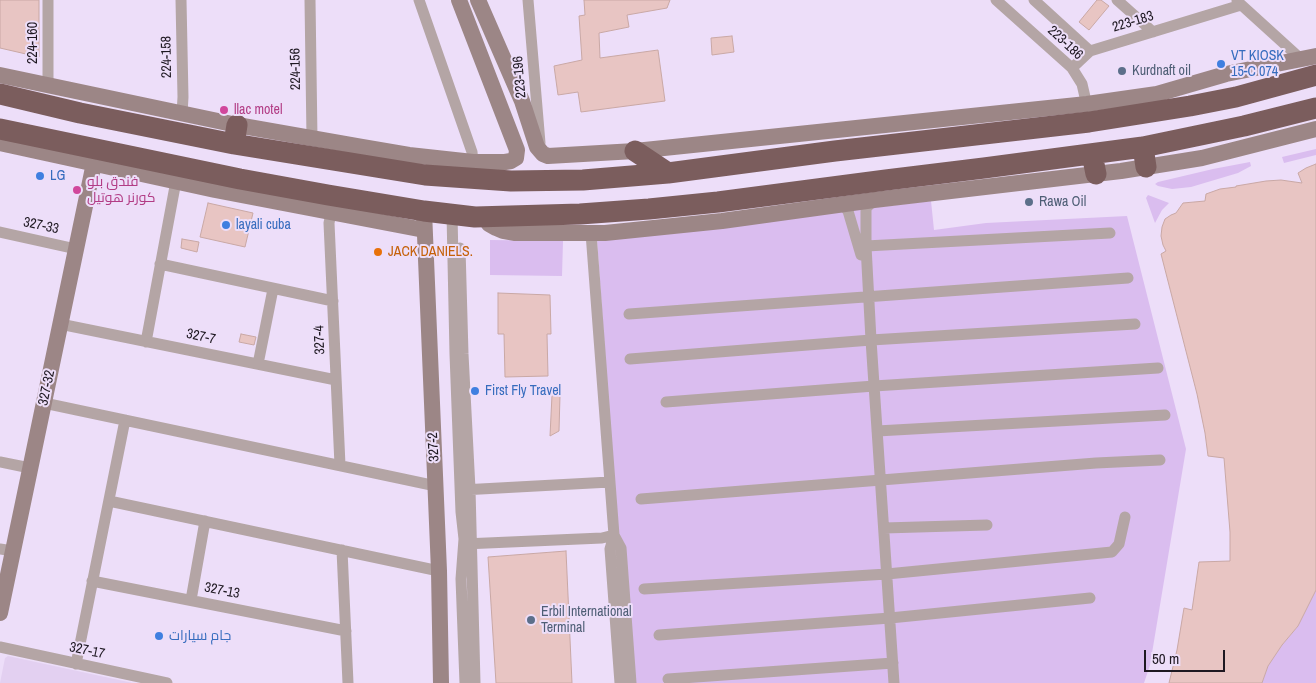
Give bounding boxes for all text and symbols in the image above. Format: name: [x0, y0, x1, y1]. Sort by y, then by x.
street label: 223-183: [1110, 8, 1156, 36]
street label: 224-160: [25, 22, 41, 64]
street label: 223-186: [1044, 22, 1086, 64]
street label: 224-158: [158, 36, 176, 78]
street label: 224-156: [287, 48, 305, 90]
place label: VT KIOSK 15-C 074: [1231, 48, 1284, 80]
street label: 223-196: [510, 55, 530, 99]
marker: VT KIOSK 15-C 074: [1215, 58, 1227, 70]
place label: Kurdnaft oil: [1132, 63, 1191, 79]
marker: Kurdnaft oil: [1116, 65, 1128, 77]
place label: llac motel: [234, 102, 282, 118]
marker: llac motel: [218, 104, 230, 116]
place label: LG: [50, 168, 65, 184]
marker: LG: [34, 170, 46, 182]
place label: فندق بلو كورنر هوتيل: [87, 174, 156, 206]
marker: فندق بلو كورنر هوتيل: [71, 184, 83, 196]
place label: Rawa Oil: [1039, 194, 1086, 210]
marker: Rawa Oil: [1023, 196, 1035, 208]
street label: 327-33: [22, 214, 60, 238]
place label: layali cuba: [236, 217, 291, 233]
marker: layali cuba: [220, 219, 232, 231]
place label: JACK DANIELS.: [388, 244, 473, 260]
marker: JACK DANIELS.: [372, 246, 384, 258]
street label: 327-4: [311, 325, 329, 355]
street label: 327-7: [185, 326, 217, 348]
street label: 327-32: [35, 369, 59, 407]
place label: First Fly Travel: [485, 383, 561, 399]
marker: First Fly Travel: [469, 385, 481, 397]
street label: 327-2: [425, 432, 443, 462]
street label: 327-13: [203, 579, 241, 603]
place label: Erbil International Terminal: [541, 604, 632, 636]
marker: Erbil International Terminal: [525, 614, 537, 626]
place label: جام سيارات: [169, 628, 231, 644]
marker: جام سيارات: [153, 630, 165, 642]
street label: 327-17: [68, 639, 106, 663]
scale bar: [1146, 640, 1227, 672]
text: 50 m: [1152, 648, 1179, 669]

